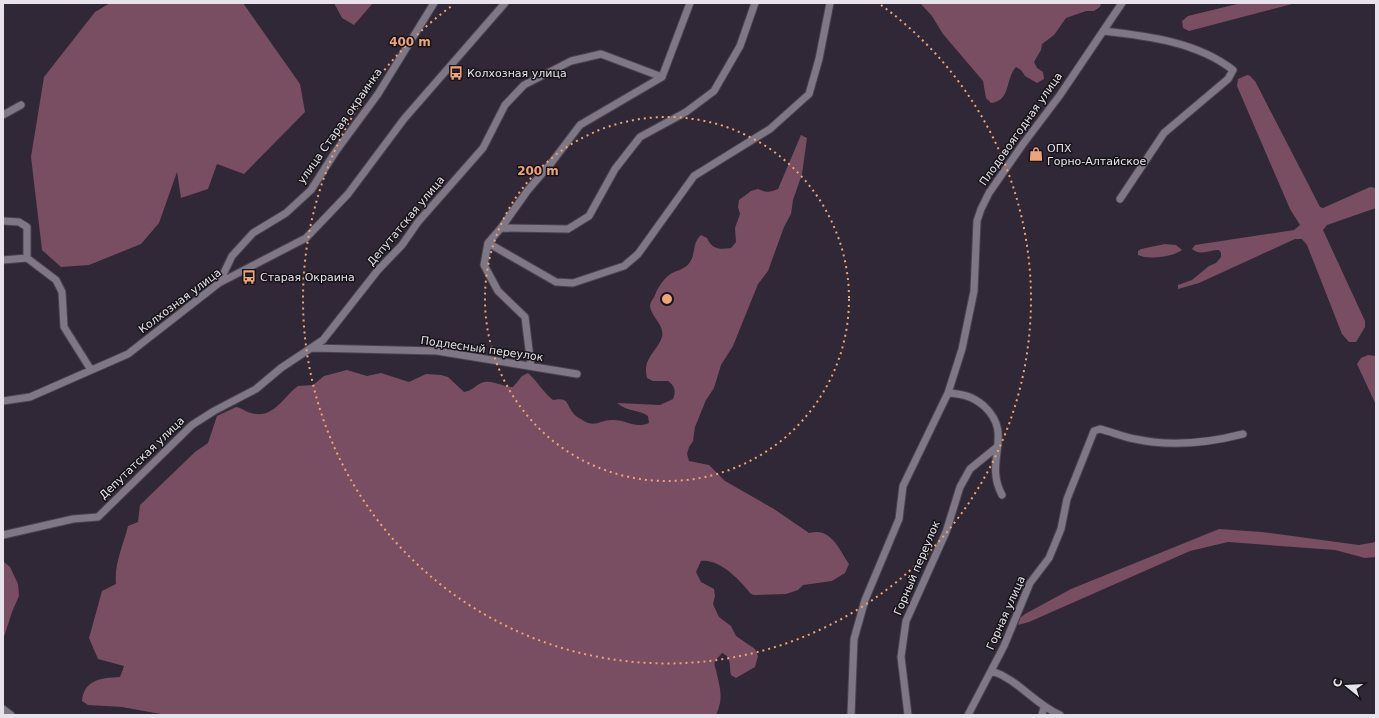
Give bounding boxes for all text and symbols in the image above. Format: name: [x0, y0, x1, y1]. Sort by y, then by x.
text: 400 m: [389, 35, 431, 49]
bus stop icon: Колхозная улица: [448, 65, 464, 81]
street label: улица Старая окраинка: [295, 66, 385, 186]
place label: Колхозная улица: [467, 67, 567, 80]
street label: Плодовоягодная улица: [977, 70, 1065, 188]
place label: ОПХ Горно-Алтайское: [1047, 142, 1147, 168]
shop icon: ОПХ Горно-Алтайское: [1028, 146, 1044, 162]
text: 200 m: [517, 164, 559, 178]
street label: Депутатская улица: [365, 174, 447, 268]
street label: Колхозная улица: [136, 266, 224, 336]
bus stop icon: Старая Окраина: [241, 269, 257, 285]
place label: Старая Окраина: [260, 271, 355, 284]
centre of rings: [660, 292, 674, 306]
street label: Подлесный переулок: [420, 334, 544, 364]
street label: Депутатская улица: [97, 414, 187, 502]
street label: Горный переулок: [891, 518, 943, 617]
street label: Горная улица: [984, 574, 1028, 652]
north arrow: [1327, 666, 1367, 706]
text: С: [1331, 677, 1345, 689]

